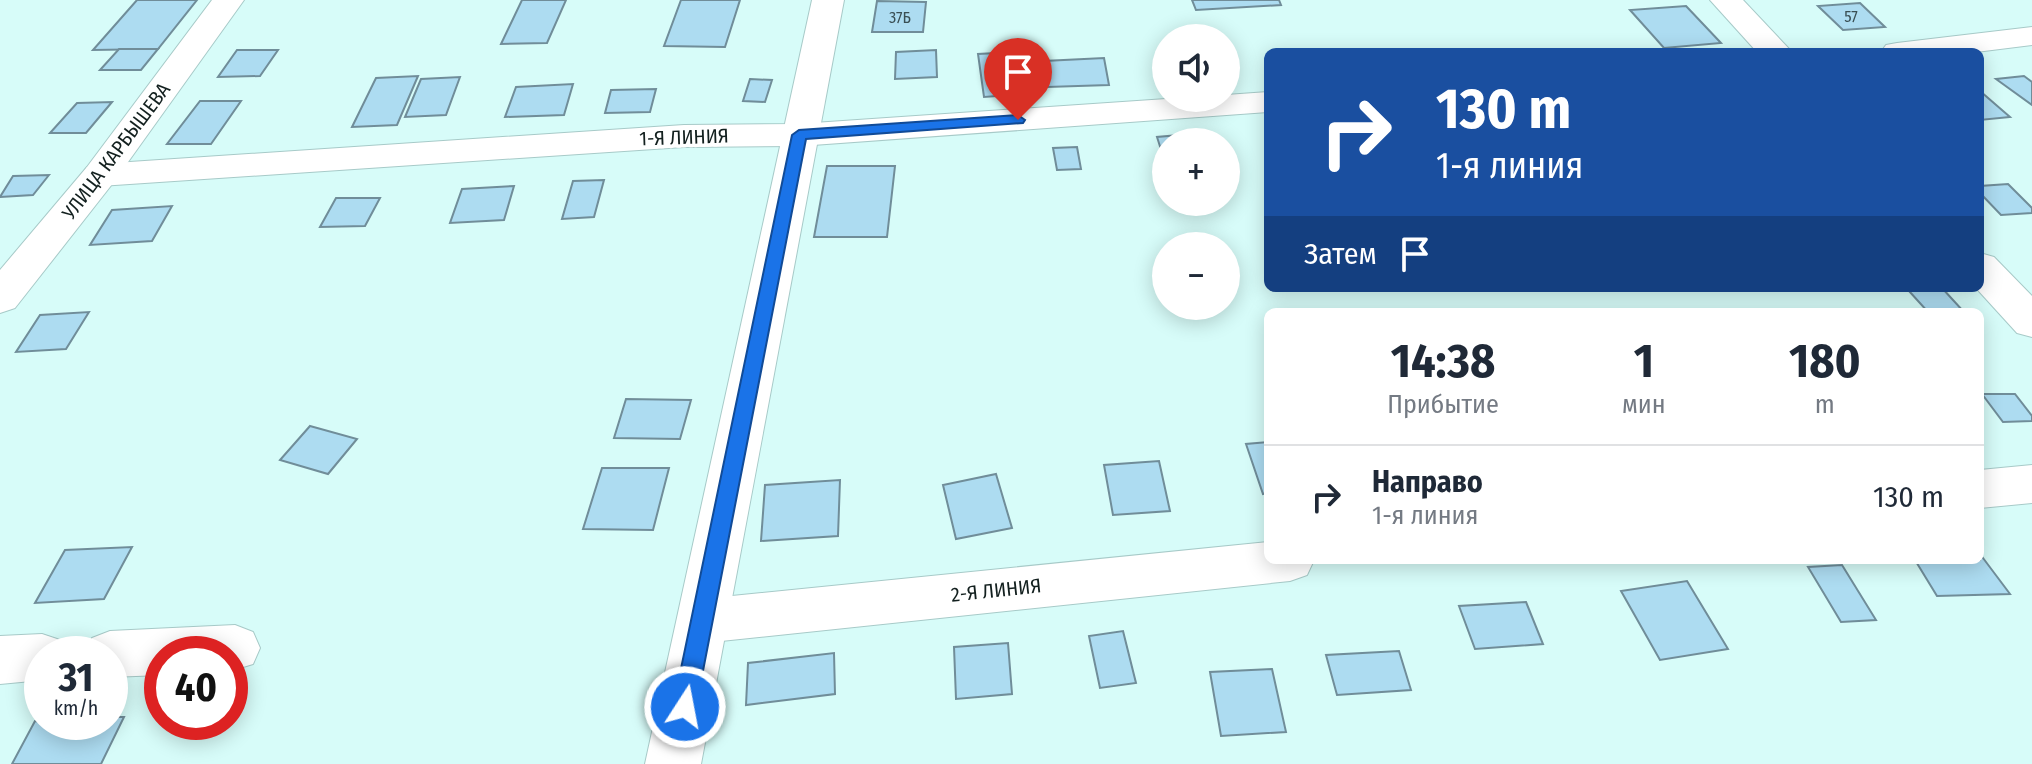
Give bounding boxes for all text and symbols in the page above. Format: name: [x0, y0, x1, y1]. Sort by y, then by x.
house number: 57: [1844, 7, 1858, 26]
house number: 37Б: [889, 8, 911, 27]
map controls: [1152, 24, 1240, 320]
button: sound: [1152, 24, 1240, 112]
pin: [984, 38, 1052, 120]
icon: arrive: [996, 50, 1040, 94]
text: 130 m: [1436, 76, 1571, 143]
street label: УЛИЦА КАРБЫШЕВА: [56, 78, 175, 225]
icon: right: [1304, 80, 1408, 184]
street label: 1-Я ЛИНИЯ: [639, 123, 729, 151]
button: +: [1152, 128, 1240, 216]
text: 1-я линия: [1436, 144, 1583, 188]
button: −: [1152, 232, 1240, 320]
icon: arrive: [1393, 232, 1437, 276]
text: Затем: [1304, 236, 1377, 272]
text: 14:38: [1391, 332, 1495, 390]
text: 1: [1634, 332, 1654, 390]
text: 180: [1789, 332, 1861, 390]
text: Прибытие: [1387, 389, 1499, 420]
text: мин: [1622, 389, 1666, 420]
text: m: [1815, 389, 1835, 420]
text: Направо: [1372, 464, 1483, 500]
icon: right: [1304, 475, 1348, 519]
text: 130 m: [1873, 479, 1944, 515]
text: 1-я линия: [1372, 500, 1478, 531]
street label: 2-Я ЛИНИЯ: [950, 573, 1042, 607]
speed limit sign: 40: [144, 636, 248, 740]
text: 31: [58, 654, 94, 702]
position arrow: [643, 665, 727, 749]
text: km/h: [54, 696, 98, 720]

